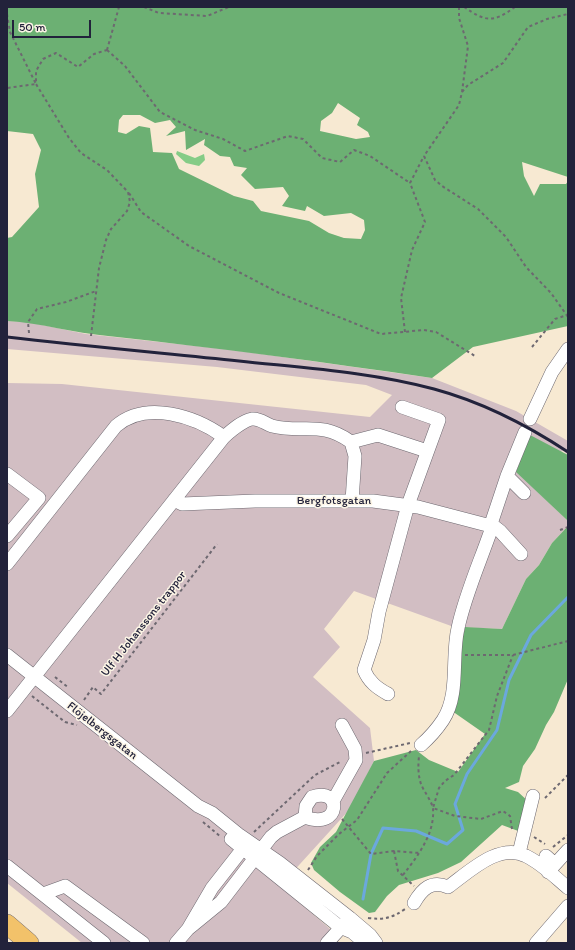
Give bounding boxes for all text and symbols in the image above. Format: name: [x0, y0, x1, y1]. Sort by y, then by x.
scale bar: [14, 12, 93, 38]
text: 50 m: [19, 20, 45, 34]
street label: Bergfotsgatan: [297, 494, 371, 508]
street label: Ulf H Johanssons trappor: [98, 568, 190, 680]
street label: Flöjelbergsgatan: [64, 699, 140, 763]

